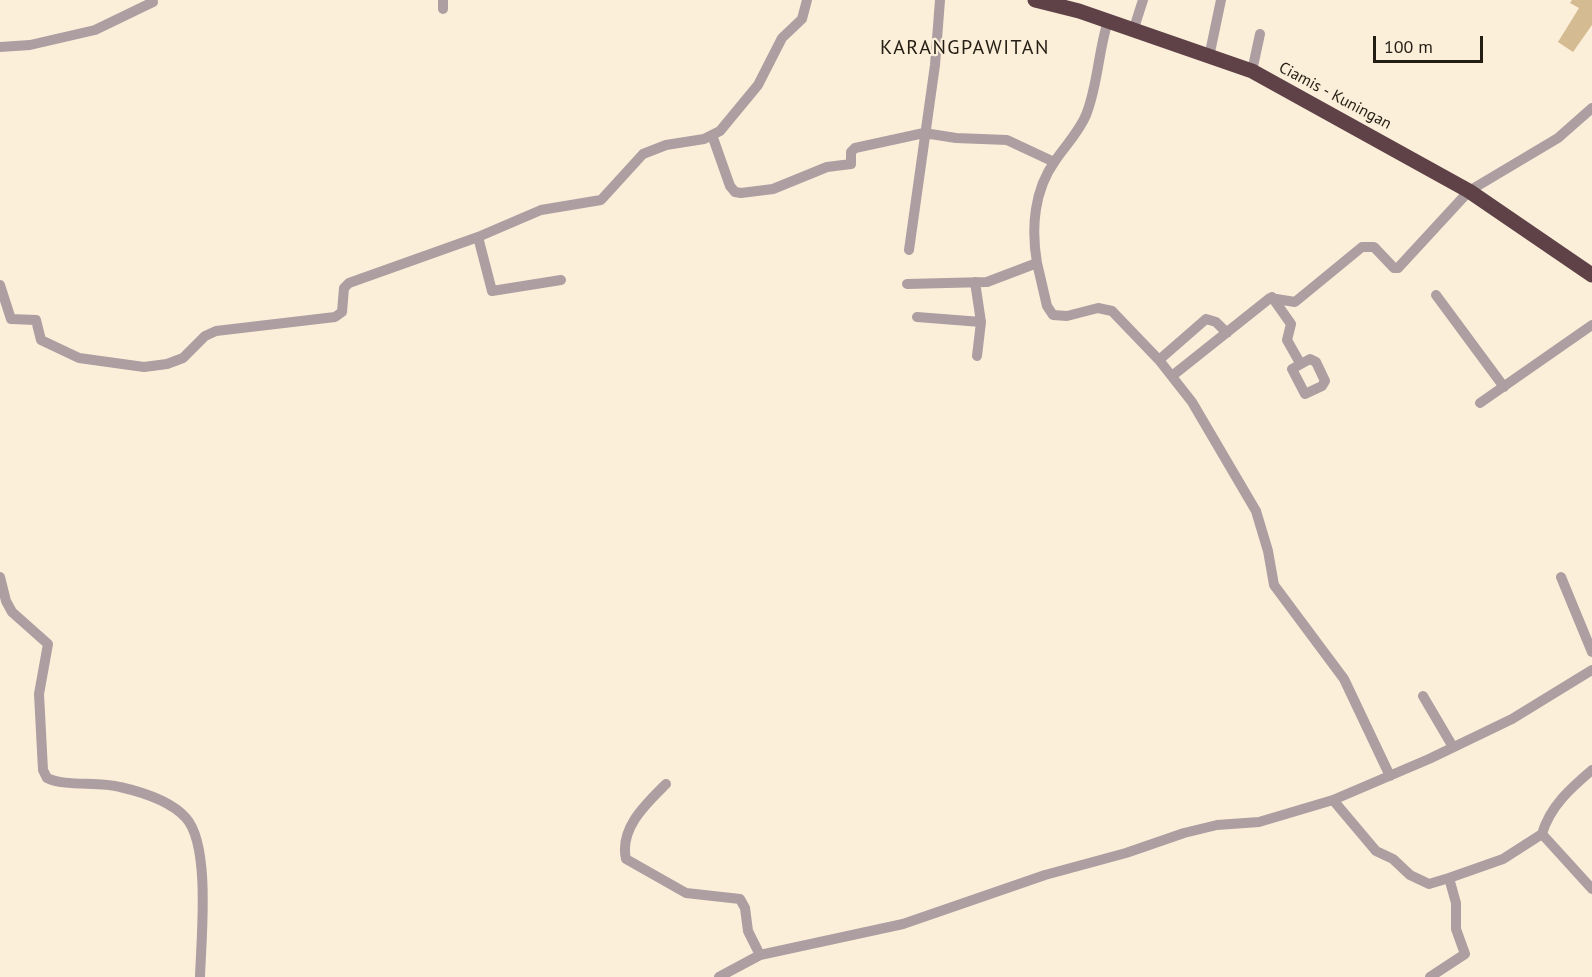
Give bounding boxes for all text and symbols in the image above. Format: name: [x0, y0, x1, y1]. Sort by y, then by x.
scale bar: [1376, 24, 1486, 62]
text: 100 m: [1384, 35, 1433, 58]
district label: KARANGPAWITAN: [880, 36, 1050, 60]
street label: Ciamis - Kuningan: [1275, 58, 1395, 134]

